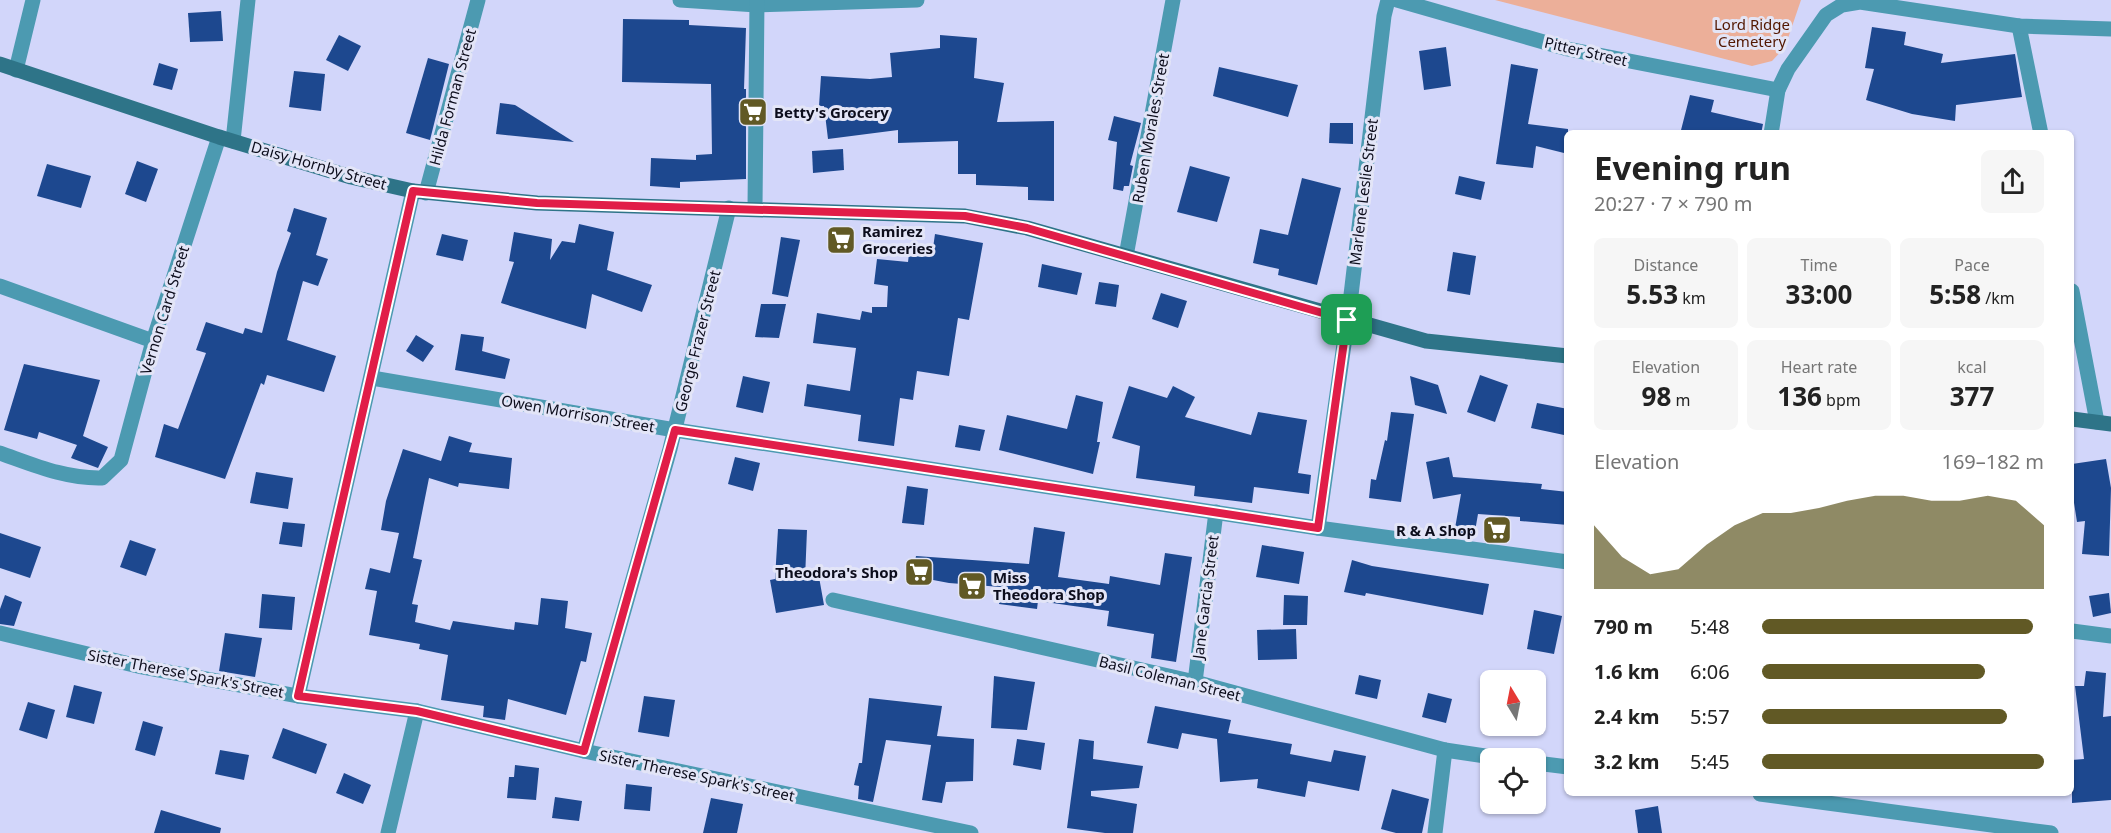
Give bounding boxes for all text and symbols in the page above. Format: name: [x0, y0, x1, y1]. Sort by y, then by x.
park label: Lord Ridge Cemetery: [1714, 14, 1790, 51]
street label: Hilda Forman Street: [424, 26, 480, 168]
street label: Pitter Street: [1543, 32, 1630, 70]
street label: Ruben Morales Street: [1127, 51, 1173, 204]
supermarket icon: Betty's Grocery: [737, 96, 769, 128]
place label: Betty's Grocery: [774, 102, 889, 122]
street label: Marlene Leslie Street: [1344, 117, 1382, 267]
street label: Daisy Hornby Street: [249, 136, 390, 194]
text: Evening run: [1594, 145, 1791, 190]
button: share: [1981, 150, 2044, 213]
text: 20:27 · 7 × 790 m: [1594, 190, 1752, 217]
place label: Ramirez Groceries: [862, 221, 933, 258]
supermarket icon: Ramirez Groceries: [825, 224, 857, 256]
street label: Vernon Card Street: [135, 243, 193, 377]
text: Distance: [1634, 254, 1698, 276]
text: Time: [1800, 254, 1838, 276]
text: Pace: [1954, 254, 1990, 276]
street label: George Frazer Street: [670, 267, 724, 414]
text: 5.53: [1626, 276, 1678, 312]
text: 33:00: [1786, 276, 1852, 312]
text: 5:58: [1929, 276, 1981, 312]
text: km: [1678, 287, 1706, 309]
text: /km: [1981, 287, 2015, 309]
pin: [1321, 294, 1372, 345]
icon: arrive: [1330, 303, 1363, 336]
text: Elevation: [1632, 356, 1700, 378]
text: Heart rate: [1781, 356, 1857, 378]
text: kcal: [1957, 356, 1987, 378]
text: 98: [1642, 378, 1671, 414]
text: 136: [1777, 378, 1822, 414]
text: 377: [1950, 378, 1994, 414]
text: m: [1671, 389, 1690, 411]
text: bpm: [1822, 389, 1861, 411]
street label: Owen Morrison Street: [500, 390, 657, 436]
text: Elevation: [1594, 448, 1679, 475]
text: 169–182 m: [1941, 448, 2044, 475]
supermarket icon: R & A Shop: [1481, 514, 1513, 546]
place label: R & A Shop: [1396, 520, 1476, 540]
street label: Jane Garcia Street: [1187, 533, 1223, 662]
supermarket icon: Theodora's Shop: [903, 556, 935, 588]
place label: Theodora's Shop: [775, 562, 898, 582]
place label: Miss Theodora Shop: [993, 567, 1105, 604]
supermarket icon: Miss Theodora Shop: [956, 570, 988, 602]
text: 790 m: [1594, 613, 1653, 640]
text: 5:48: [1690, 613, 1730, 640]
street label: Sister Therese Spark's Street: [86, 644, 286, 702]
street label: Basil Coleman Street: [1097, 651, 1244, 705]
text: 1.6 km: [1594, 658, 1660, 685]
text: 6:06: [1690, 658, 1730, 685]
north arrow: [1480, 670, 1546, 736]
map controls: [1480, 670, 1546, 814]
text: 2.4 km: [1594, 703, 1660, 730]
text: 5:57: [1690, 703, 1730, 730]
street label: Sister Therese Spark's Street: [597, 745, 797, 806]
button: locate: [1480, 748, 1546, 814]
text: 3.2 km: [1594, 748, 1660, 775]
text: 5:45: [1690, 748, 1730, 775]

